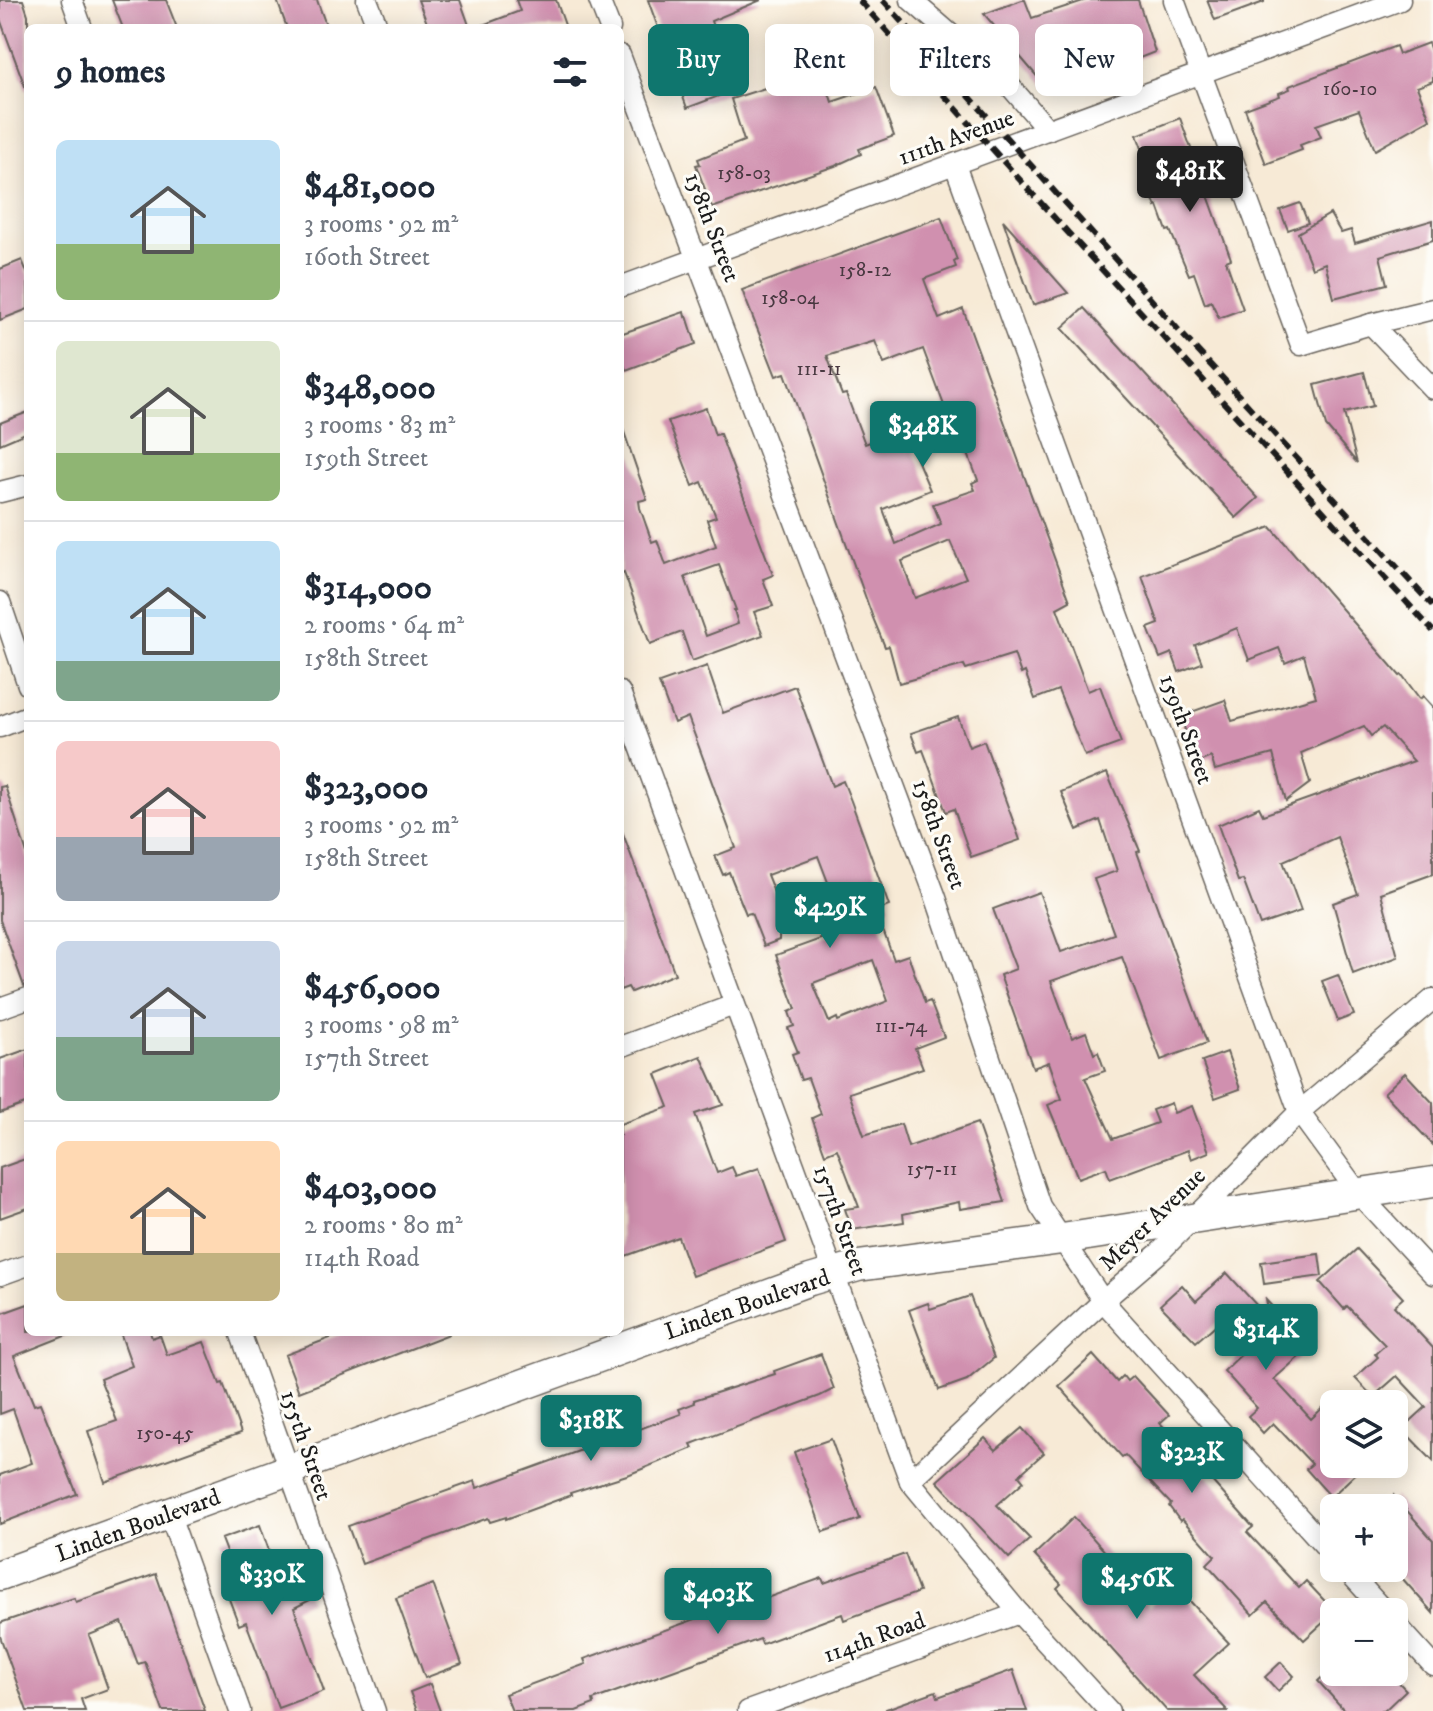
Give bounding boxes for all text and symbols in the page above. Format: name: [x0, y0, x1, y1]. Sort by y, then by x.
chip: Buy: [648, 24, 749, 96]
chip: Rent: [765, 24, 874, 96]
chip: Filters: [890, 24, 1019, 96]
chip: New: [1035, 24, 1143, 96]
icon: filters: [548, 50, 592, 94]
text: 9 homes: [56, 51, 165, 93]
house number: 160-10: [1323, 77, 1377, 102]
street label: 111th Avenue: [894, 103, 1018, 173]
pin: $481K: [1134, 146, 1246, 214]
text: $481K: [1155, 155, 1225, 188]
house number: 158-03: [717, 161, 771, 186]
text: $481,000: [304, 166, 436, 208]
street label: 158th Street: [678, 168, 747, 287]
icon: home: [120, 172, 216, 268]
text: 3 rooms · 92 m²: [304, 208, 458, 241]
text: 160th Street: [304, 241, 430, 274]
house number: 158-12: [839, 258, 891, 283]
house number: 158-04: [761, 286, 819, 311]
house number: 111-11: [797, 357, 841, 382]
text: $348,000: [304, 367, 436, 409]
icon: home: [120, 373, 216, 469]
pin: $348K: [867, 401, 979, 469]
text: 3 rooms · 83 m²: [304, 409, 455, 442]
text: $348K: [888, 410, 958, 443]
text: 159th Street: [304, 442, 428, 475]
text: $314,000: [304, 567, 432, 609]
icon: home: [120, 573, 216, 669]
text: 2 rooms · 64 m²: [304, 609, 464, 642]
text: 158th Street: [304, 642, 428, 675]
street label: 159th Street: [1152, 670, 1220, 789]
text: $323,000: [304, 767, 429, 809]
icon: home: [120, 773, 216, 869]
street label: 158th Street: [905, 775, 973, 894]
text: 3 rooms · 92 m²: [304, 809, 458, 842]
text: 158th Street: [304, 842, 428, 875]
pin: $429K: [774, 882, 886, 950]
text: $429K: [793, 891, 867, 924]
text: $456,000: [304, 967, 441, 1009]
icon: home: [120, 973, 216, 1069]
text: 3 rooms · 98 m²: [304, 1009, 459, 1042]
house number: 111-74: [875, 1014, 927, 1039]
text: 157th Street: [304, 1042, 429, 1075]
house number: 157-11: [907, 1157, 957, 1182]
street label: 157th Street: [806, 1161, 874, 1280]
street label: Meyer Avenue: [1093, 1162, 1212, 1278]
text: $403,000: [304, 1167, 437, 1209]
icon: home: [120, 1173, 216, 1269]
text: 2 rooms · 80 m²: [304, 1209, 463, 1242]
text: 114th Road: [304, 1242, 419, 1275]
street label: Linden Boulevard: [661, 1263, 834, 1347]
pin: $314K: [1210, 1304, 1322, 1372]
text: $314K: [1233, 1313, 1299, 1346]
street label: 155th Street: [273, 1386, 339, 1505]
map controls: [1320, 1390, 1408, 1686]
button: layers: [1320, 1390, 1408, 1478]
pin: $318K: [535, 1395, 647, 1463]
text: $318K: [559, 1404, 623, 1437]
house number: 150-45: [136, 1421, 194, 1446]
pin: $323K: [1136, 1427, 1248, 1495]
text: $323K: [1160, 1436, 1224, 1469]
street label: Linden Boulevard: [52, 1482, 225, 1570]
button: +: [1320, 1494, 1408, 1582]
pin: $330K: [216, 1549, 328, 1617]
pin: $456K: [1081, 1553, 1193, 1621]
text: $330K: [239, 1558, 305, 1591]
text: $456K: [1100, 1562, 1174, 1595]
pin: $403K: [662, 1568, 774, 1636]
text: $403K: [682, 1577, 754, 1610]
button: −: [1320, 1598, 1408, 1686]
street label: 114th Road: [819, 1606, 930, 1670]

